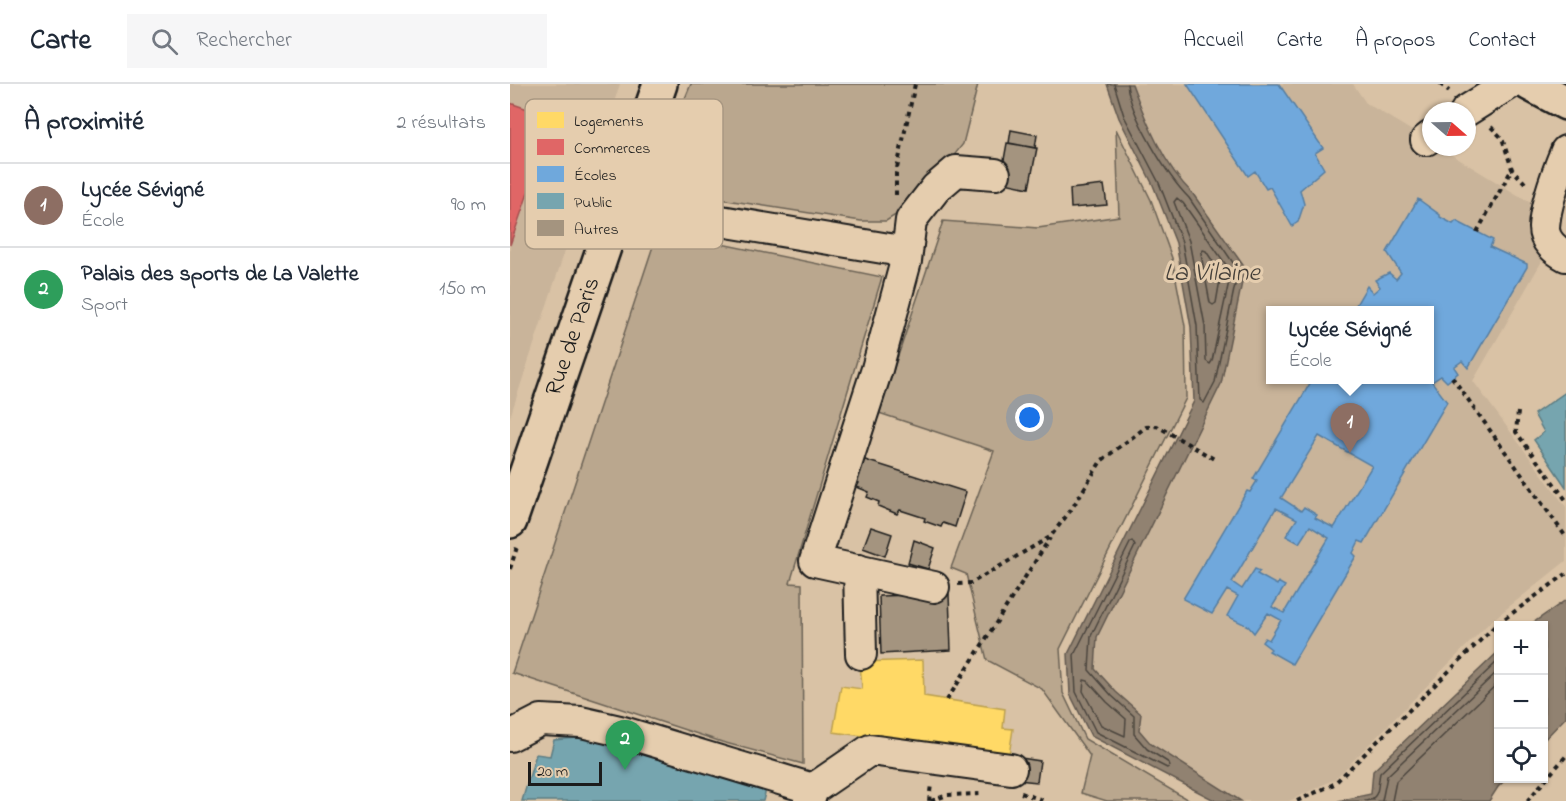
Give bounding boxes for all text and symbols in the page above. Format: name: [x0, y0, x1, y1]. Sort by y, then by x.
search box: [127, 14, 547, 68]
text: Carte: [30, 21, 91, 62]
icon: search: [148, 25, 181, 58]
text: Rechercher: [196, 25, 292, 57]
text: Accueil: [1183, 26, 1244, 56]
text: Carte: [1277, 26, 1322, 56]
text: À propos: [1355, 26, 1435, 56]
text: Contact: [1468, 26, 1536, 56]
legend: [525, 99, 723, 249]
north arrow: [1422, 102, 1476, 156]
text: À proximité: [24, 104, 144, 142]
text: 2 résultats: [397, 109, 486, 138]
text: Logements: [574, 110, 644, 134]
text: Commerces: [574, 137, 650, 161]
text: Écoles: [574, 164, 617, 188]
text: Lycée Sévigné: [81, 175, 204, 207]
text: 1: [40, 191, 47, 220]
text: 90 m: [451, 191, 486, 220]
text: Public: [574, 191, 613, 215]
text: École: [81, 207, 124, 236]
text: Autres: [574, 218, 619, 242]
water label: La Vilaine: [1164, 255, 1261, 293]
text: Palais des sports de La Valette: [81, 259, 359, 291]
street label: Rue de Paris: [537, 273, 610, 401]
text: 2: [39, 275, 48, 304]
text: 150 m: [439, 275, 486, 304]
text: Sport: [81, 291, 128, 320]
popup: [1266, 306, 1434, 384]
text: Lycée Sévigné: [1288, 315, 1412, 347]
text: École: [1288, 347, 1332, 376]
your location: [1015, 403, 1044, 432]
pin: 1: [1330, 404, 1370, 453]
map controls: [1494, 621, 1548, 783]
button: +: [1494, 621, 1548, 675]
button: −: [1494, 675, 1548, 729]
pin: 2: [606, 720, 644, 770]
button: locate: [1494, 729, 1548, 783]
scale bar: [528, 759, 602, 786]
text: 20 m: [537, 760, 568, 784]

